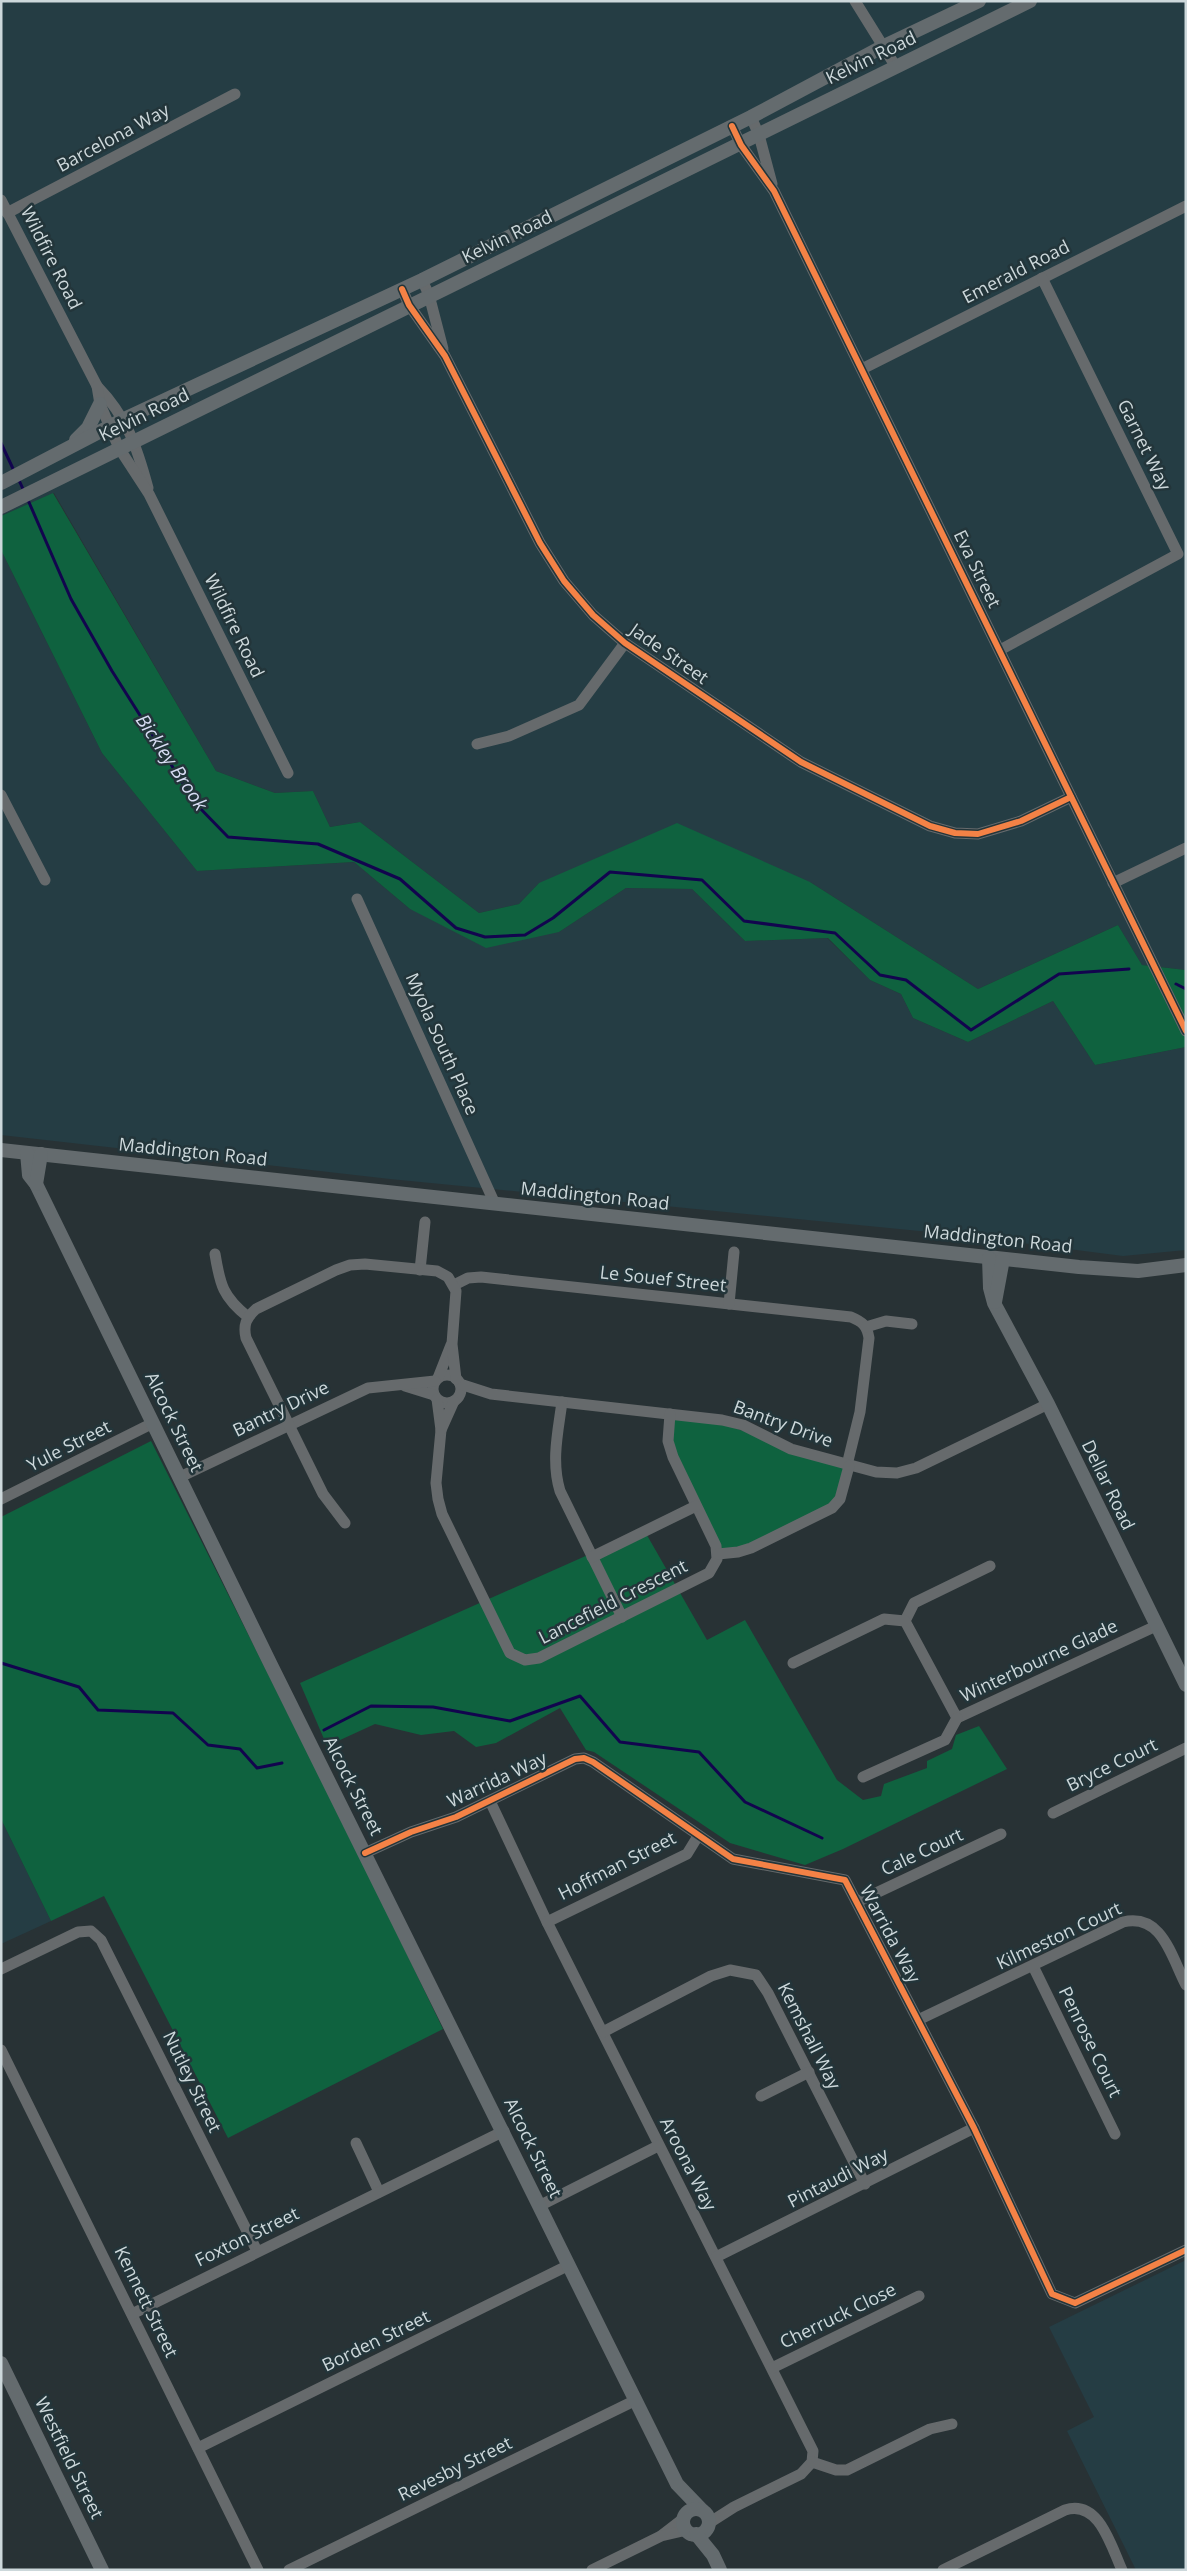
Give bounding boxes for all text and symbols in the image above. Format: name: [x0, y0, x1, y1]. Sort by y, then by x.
street label: Kelvin Road: [821, 25, 920, 89]
street label: Barcelona Way: [52, 97, 174, 177]
street label: Wildfire Road: [16, 202, 88, 313]
street label: Kelvin Road: [457, 204, 556, 268]
street label: Emerald Road: [958, 234, 1073, 308]
street label: Kelvin Road: [94, 382, 193, 446]
street label: Garnet Way: [1113, 395, 1178, 495]
street label: Eva Street: [949, 526, 1007, 612]
street label: Wildfire Road: [199, 570, 270, 681]
street label: Jade Street: [624, 616, 714, 689]
water label: Bickley Brook: [130, 708, 214, 816]
street label: Myola South Place: [401, 969, 485, 1118]
street label: Maddington Road: [118, 1131, 269, 1171]
street label: Maddington Road: [520, 1175, 671, 1215]
street label: Maddington Road: [923, 1218, 1074, 1258]
street label: Le Souef Street: [599, 1259, 728, 1297]
street label: Alcock Street: [140, 1368, 209, 1476]
street label: Bantry Drive: [228, 1374, 333, 1442]
street label: Bantry Drive: [730, 1394, 836, 1452]
street label: Yule Street: [23, 1414, 114, 1476]
street label: Dellar Road: [1077, 1436, 1141, 1534]
street label: Lancefield Crescent: [534, 1553, 691, 1649]
street label: Winterbourne Glade: [956, 1613, 1121, 1707]
street label: Alcock Street: [319, 1732, 389, 1839]
street label: Bryce Court: [1062, 1732, 1161, 1796]
street label: Warrida Way: [443, 1745, 551, 1813]
street label: Cale Court: [877, 1822, 966, 1880]
street label: Hoffman Street: [554, 1825, 679, 1905]
street label: Warrida Way: [855, 1881, 927, 1987]
street label: Kilmeston Court: [992, 1896, 1125, 1975]
street label: Kemshall Way: [773, 1978, 848, 2094]
street label: Penrose Court: [1054, 1982, 1128, 2101]
street label: Nutley Street: [158, 2027, 228, 2136]
street label: Alcock Street: [499, 2094, 568, 2202]
street label: Aroona Way: [655, 2113, 723, 2215]
street label: Pintaudi Way: [783, 2141, 893, 2213]
street label: Foxton Street: [191, 2201, 303, 2272]
street label: Kennett Street: [110, 2242, 184, 2361]
street label: Cherruck Close: [776, 2277, 900, 2354]
street label: Borden Street: [318, 2304, 433, 2377]
street label: Westfield Street: [30, 2393, 110, 2523]
street label: Revesby Street: [394, 2430, 515, 2506]

